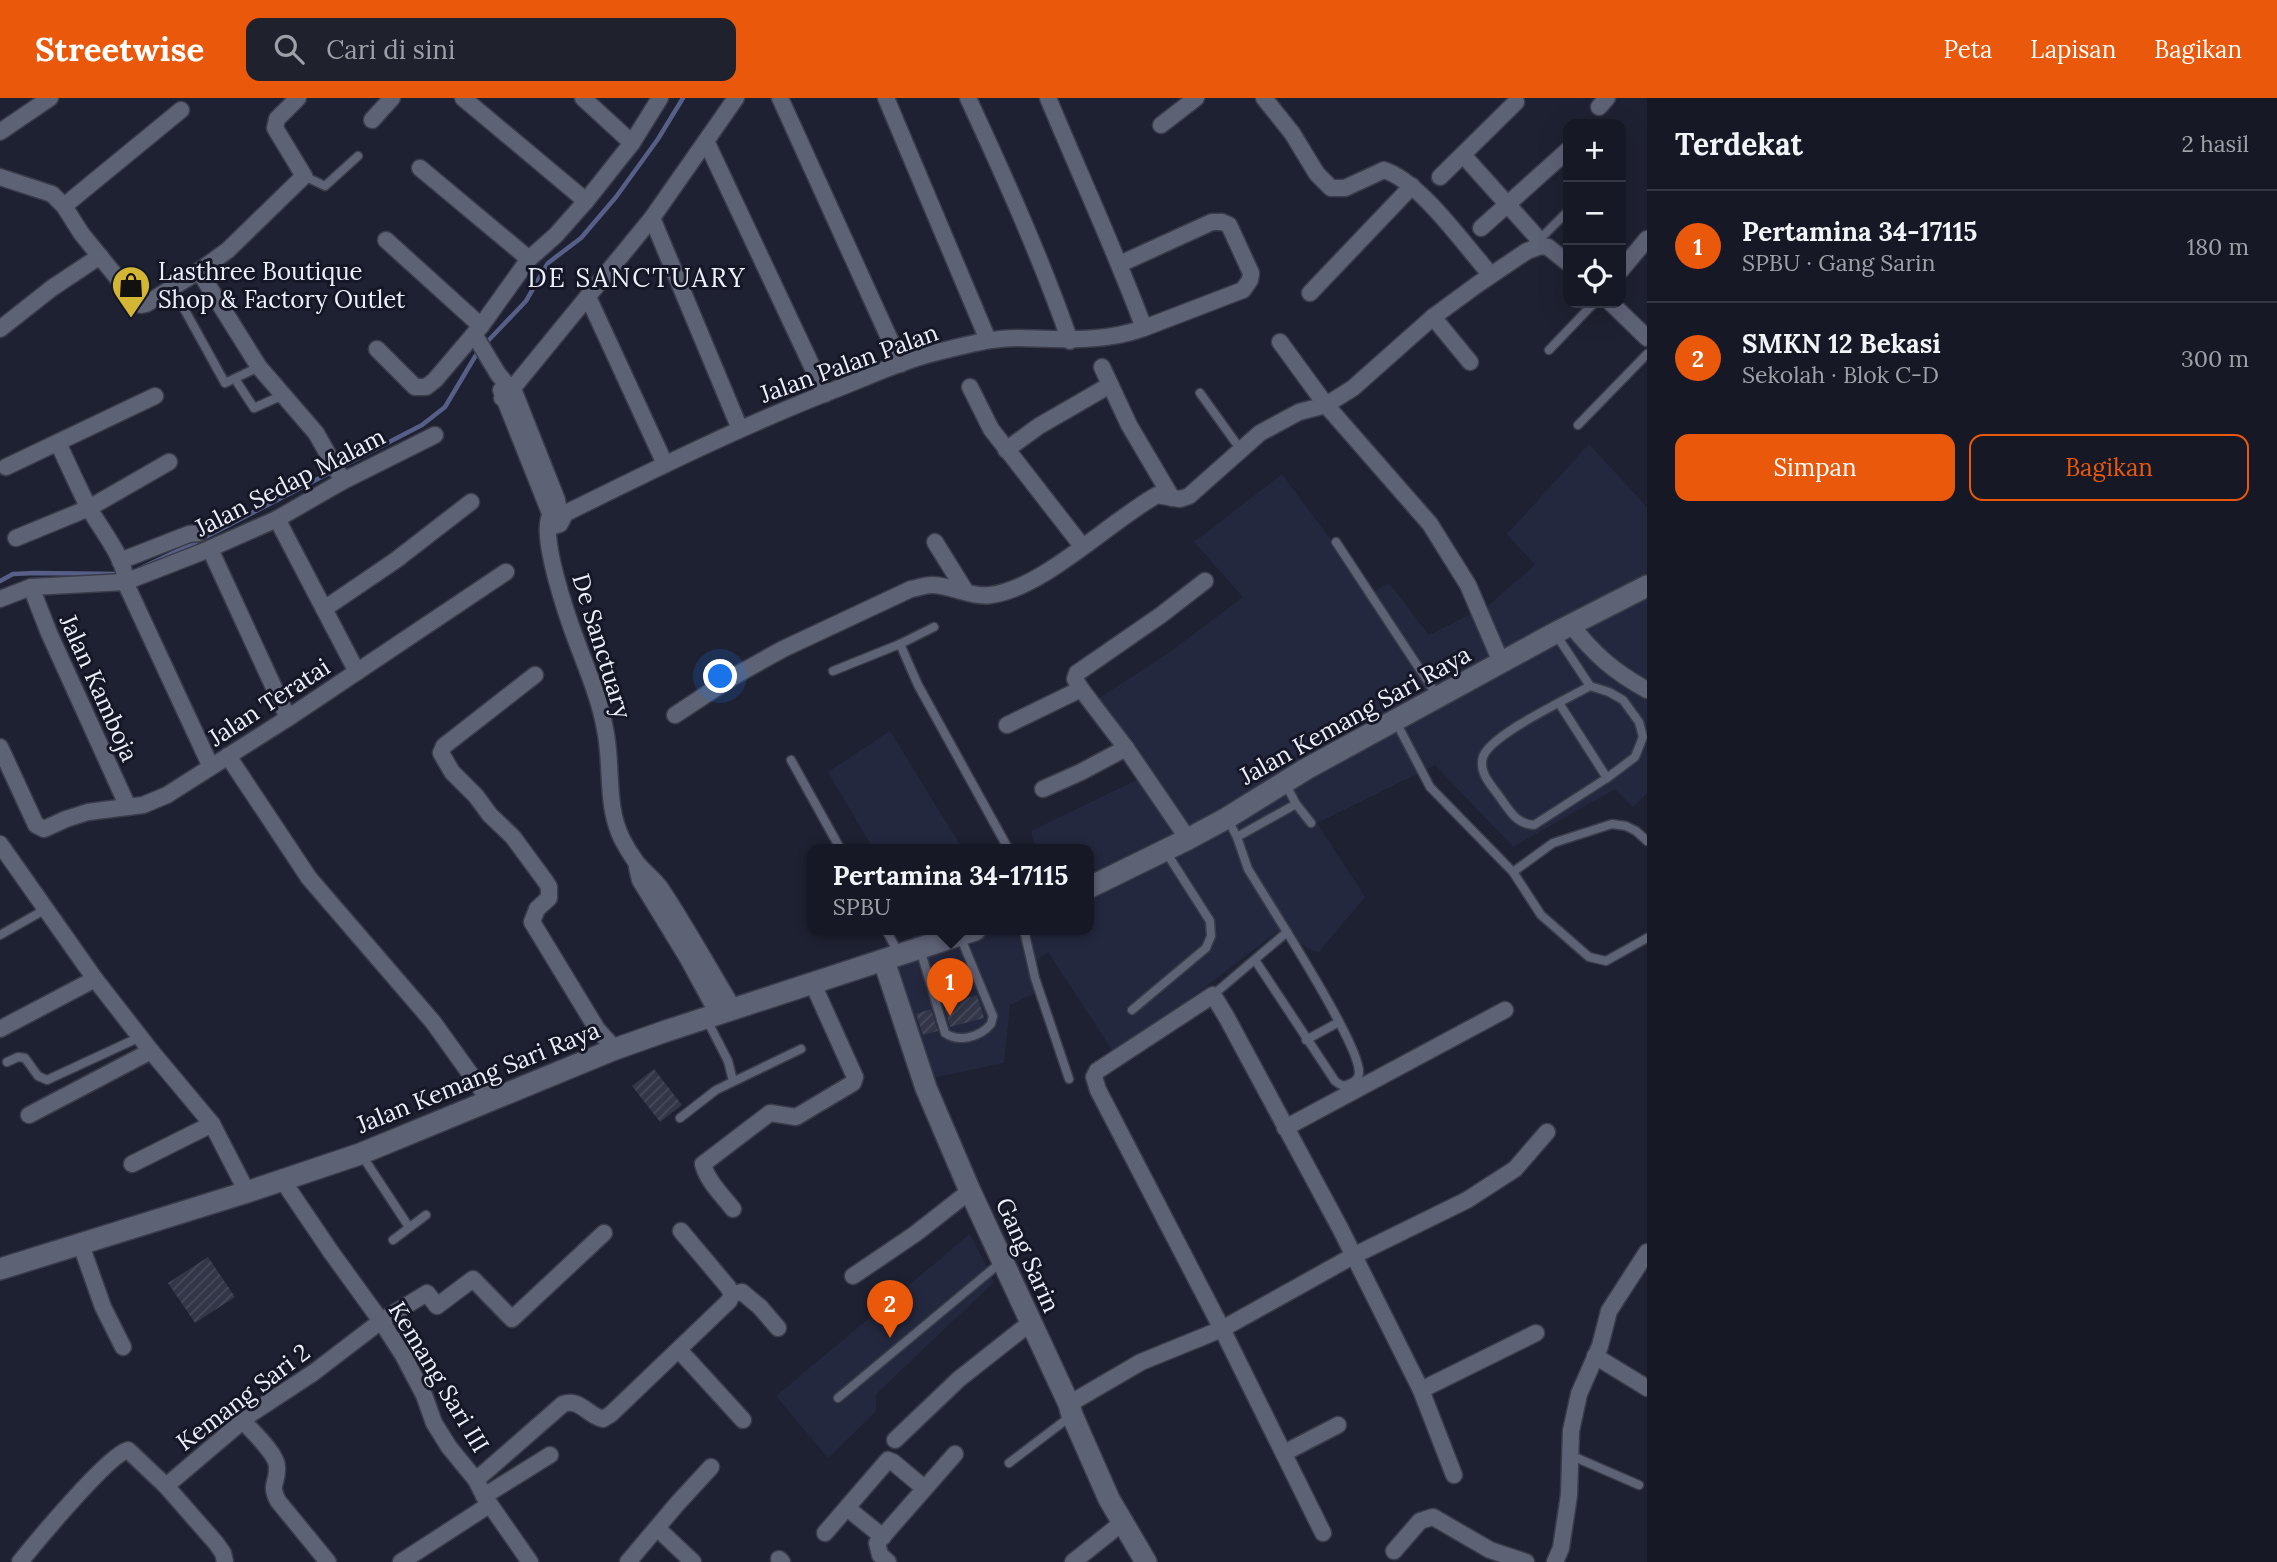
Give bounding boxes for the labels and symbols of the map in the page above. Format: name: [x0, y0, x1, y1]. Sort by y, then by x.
place label: Lasthree Boutique Shop & Factory Outlet: [158, 256, 406, 315]
district label: DE SANCTUARY: [527, 261, 747, 294]
shop icon: Lasthree Boutique Shop & Factory Outlet: [110, 264, 152, 319]
street label: Jalan Palan Palan: [755, 316, 942, 410]
street label: Jalan Sedap Malam: [189, 421, 390, 544]
street label: De Sanctuary: [565, 570, 639, 723]
street label: Jalan Kamboja: [52, 609, 145, 766]
street label: Jalan Kemang Sari Raya: [1233, 639, 1476, 792]
street label: Jalan Teratai: [202, 651, 336, 753]
your location: [703, 659, 737, 693]
pin: 1: [927, 958, 973, 1016]
street label: Jalan Kemang Sari Raya: [351, 1014, 604, 1140]
street label: Gang Sarin: [989, 1193, 1067, 1317]
pin: 2: [867, 1280, 913, 1338]
street label: Kemang Sari III: [382, 1296, 496, 1458]
street label: Kemang Sari 2: [170, 1337, 316, 1457]

